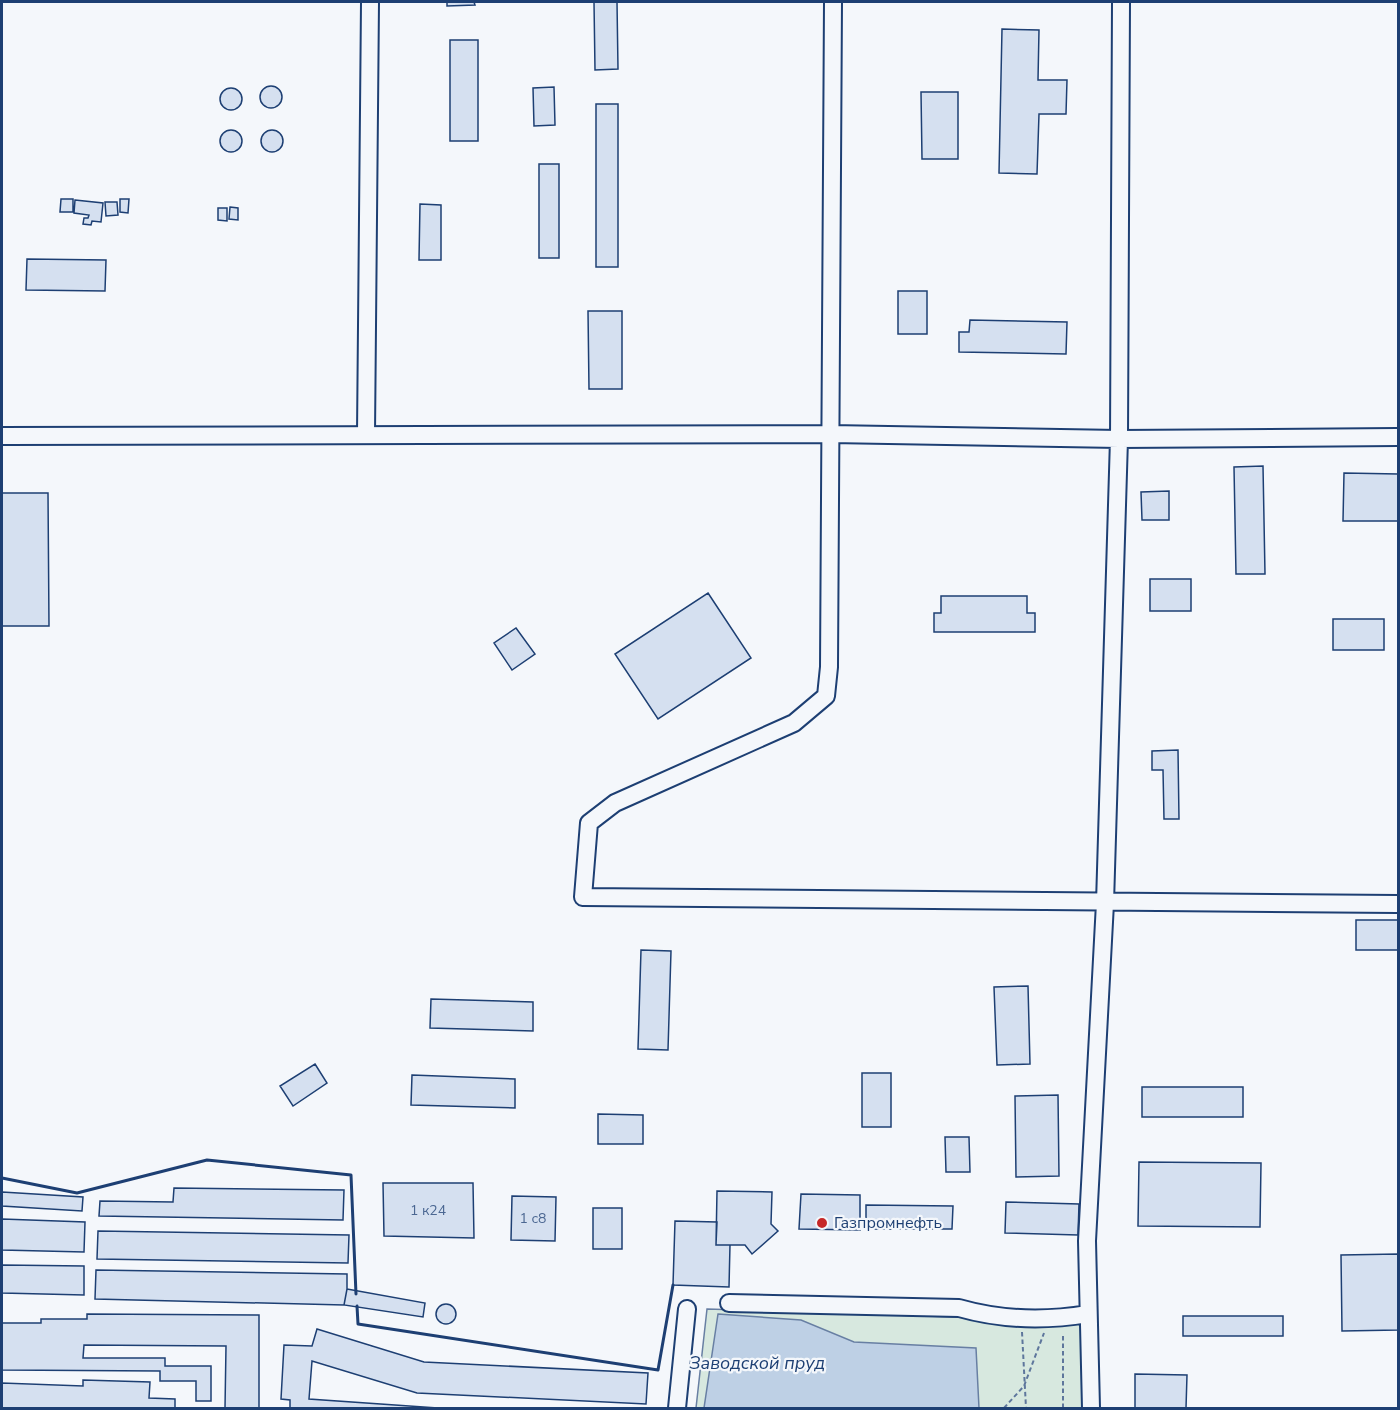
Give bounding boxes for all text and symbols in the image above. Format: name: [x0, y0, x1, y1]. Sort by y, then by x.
house number: 1 к24: [410, 1201, 446, 1220]
house number: 1 с8: [519, 1209, 547, 1228]
place label: Газпромнефть: [834, 1212, 942, 1234]
marker: Газпромнефть: [815, 1216, 829, 1230]
water label: Заводской пруд: [689, 1351, 825, 1375]

